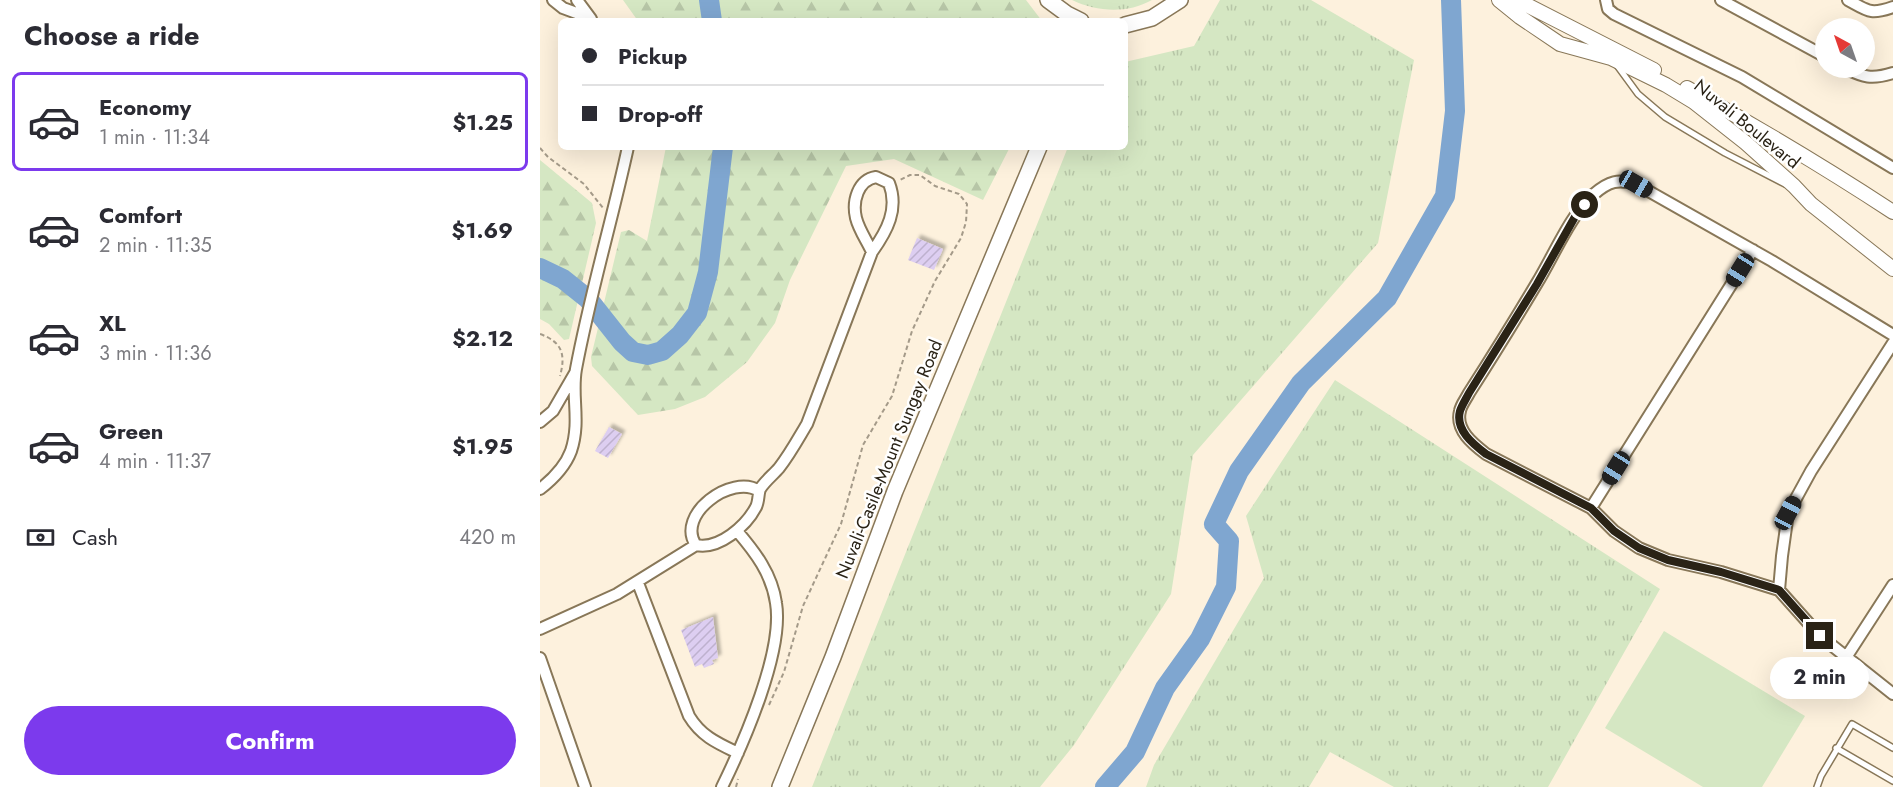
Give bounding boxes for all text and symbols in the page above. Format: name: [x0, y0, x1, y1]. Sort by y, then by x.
text: Choose a ride: [24, 16, 199, 55]
north arrow: [1815, 18, 1875, 78]
map controls: [1815, 18, 1875, 78]
text: Pickup: [618, 40, 687, 72]
street label: Nuvali Boulevard: [1688, 73, 1806, 175]
text: Economy: [99, 91, 191, 123]
icon: car: [27, 95, 81, 149]
text: Drop-off: [618, 98, 702, 130]
text: $1.25: [452, 106, 513, 138]
text: 1 min · 11:34: [99, 123, 210, 152]
car: [1616, 167, 1656, 201]
route start: [1571, 191, 1598, 218]
text: Comfort: [99, 199, 182, 231]
icon: car: [27, 203, 81, 257]
text: $1.69: [452, 214, 513, 246]
text: 2 min · 11:35: [99, 231, 212, 260]
car: [1723, 250, 1757, 290]
text: XL: [99, 307, 126, 339]
icon: car: [27, 311, 81, 365]
text: $2.12: [452, 322, 513, 354]
street label: Nuvali-Casile-Mount Sungay Road: [829, 336, 949, 582]
text: 3 min · 11:36: [99, 339, 212, 368]
text: Green: [99, 415, 163, 447]
icon: car: [27, 419, 81, 473]
text: $1.95: [452, 430, 513, 462]
text: 4 min · 11:37: [99, 447, 211, 476]
car: [1599, 448, 1633, 488]
car: [1772, 493, 1804, 533]
icon: cash: [24, 521, 57, 554]
text: Cash: [72, 521, 118, 553]
text: 420 m: [459, 523, 516, 552]
route end: [1806, 622, 1833, 649]
callout: 2 min: [1770, 657, 1870, 699]
text: 2 min: [1793, 663, 1846, 692]
button: Confirm: [24, 706, 516, 775]

